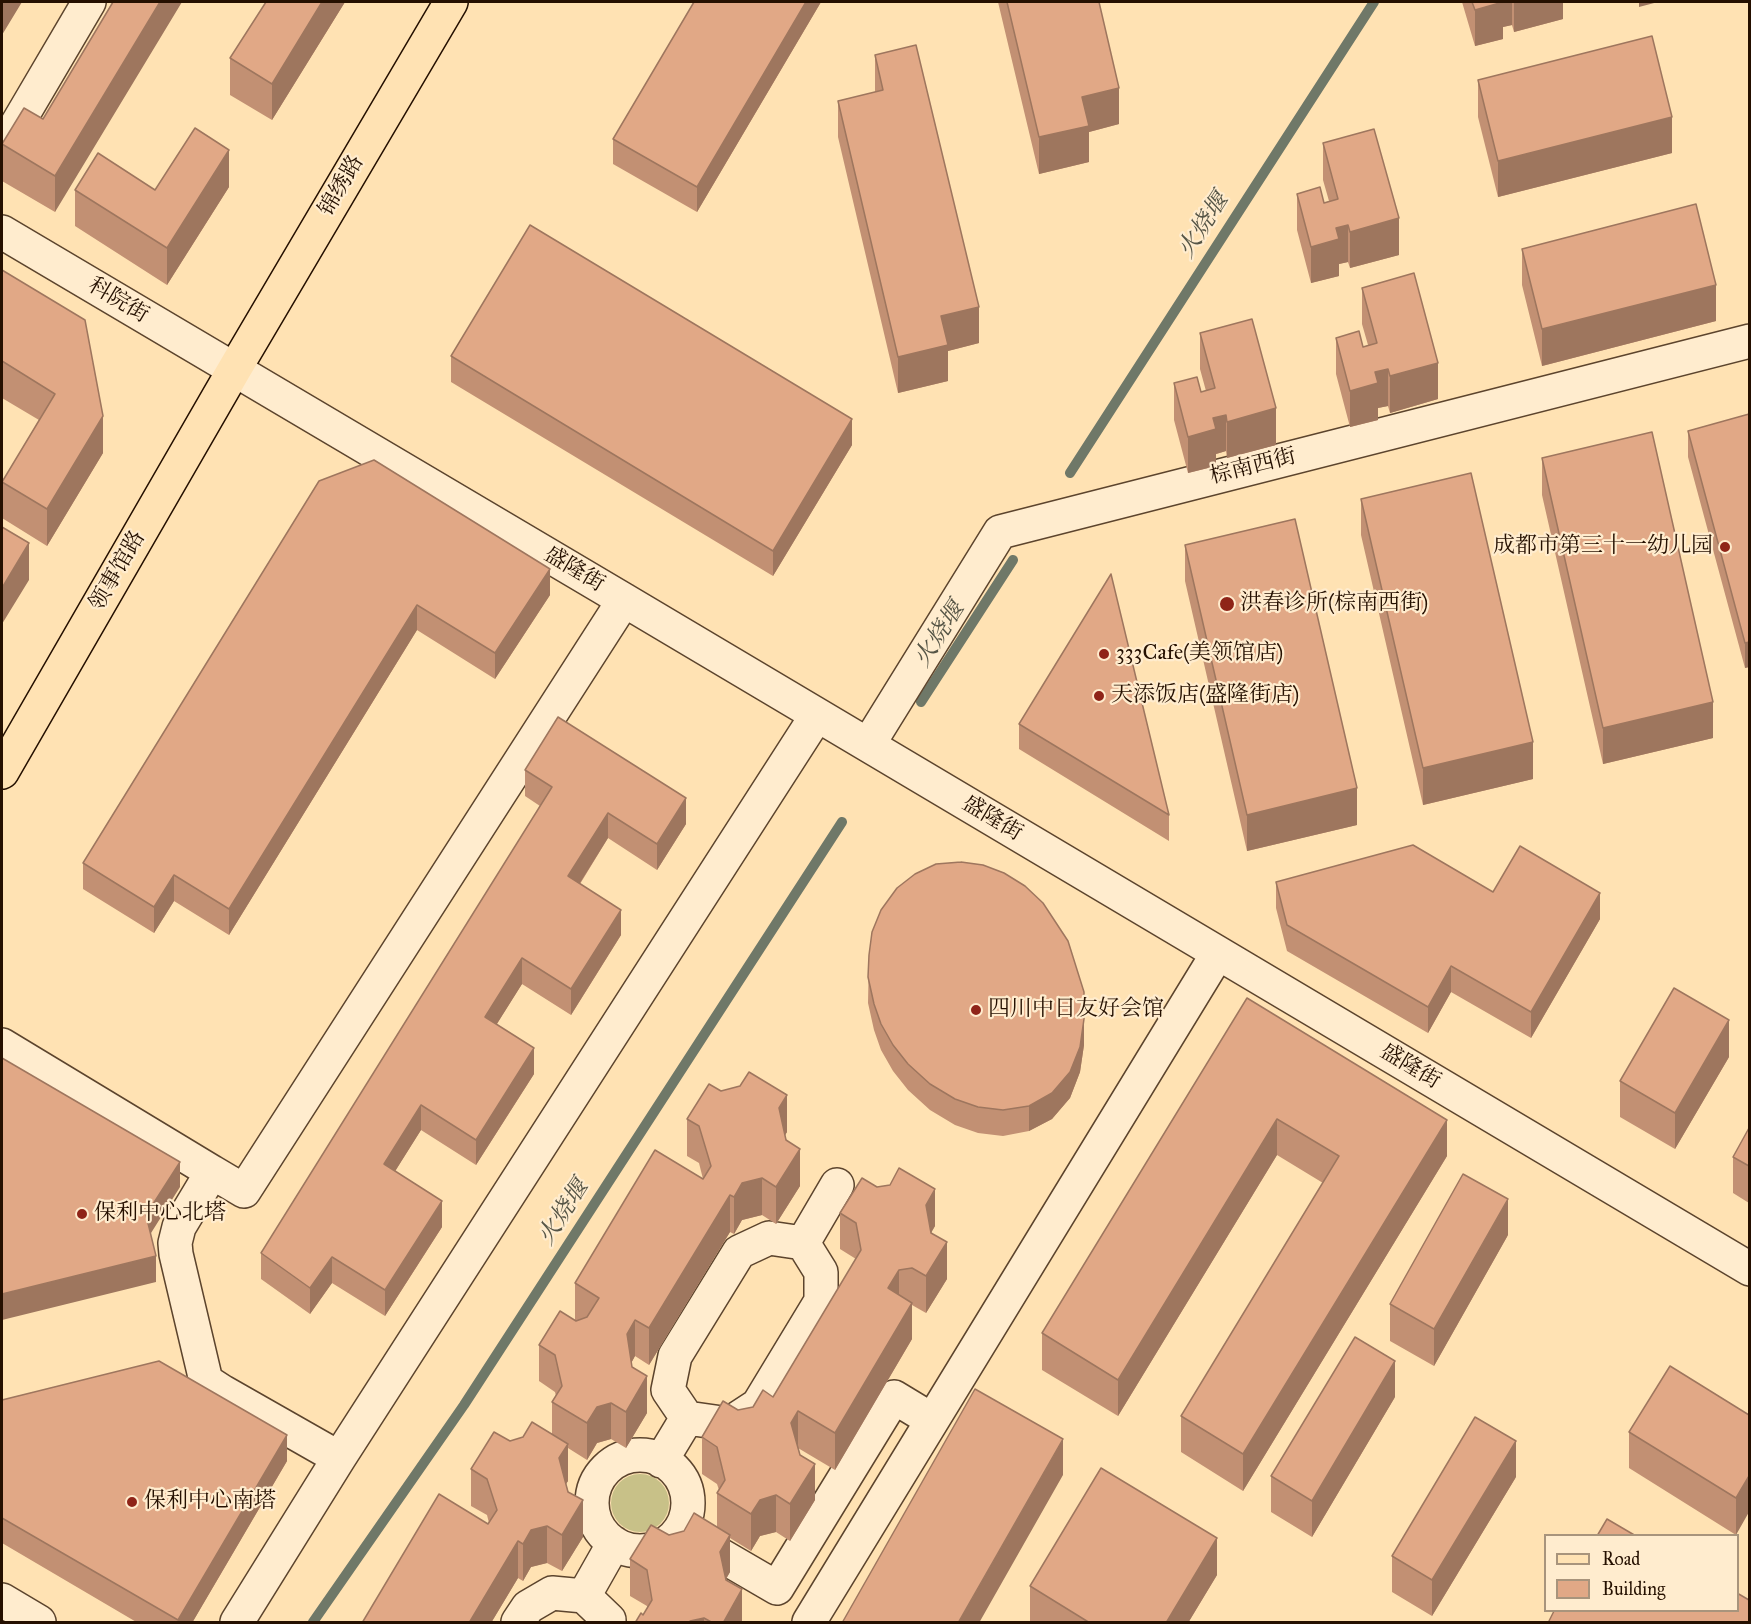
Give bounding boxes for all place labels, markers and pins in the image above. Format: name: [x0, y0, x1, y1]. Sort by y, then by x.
place label: 成都市第三十一幼儿园: [1493, 534, 1713, 560]
marker: 成都市第三十一幼儿园: [1718, 540, 1732, 554]
place label: 洪春诊所(棕南西街): [1240, 591, 1428, 617]
marker: 洪春诊所(棕南西街): [1218, 595, 1236, 613]
place label: 333Cafe(美领馆店): [1116, 641, 1283, 667]
marker: 333Cafe(美领馆店): [1097, 647, 1111, 661]
place label: 天添饭店(盛隆街店): [1111, 683, 1299, 709]
marker: 天添饭店(盛隆街店): [1092, 689, 1106, 703]
place label: 四川中日友好会馆: [988, 997, 1164, 1023]
marker: 四川中日友好会馆: [969, 1003, 983, 1017]
place label: 保利中心北塔: [94, 1201, 226, 1227]
marker: 保利中心北塔: [75, 1207, 89, 1221]
place label: 保利中心南塔: [144, 1489, 276, 1515]
marker: 保利中心南塔: [125, 1495, 139, 1509]

